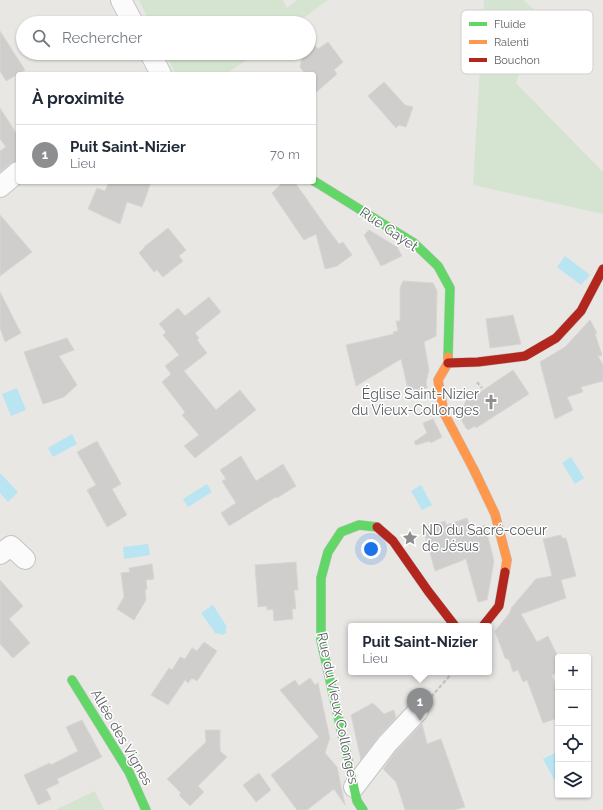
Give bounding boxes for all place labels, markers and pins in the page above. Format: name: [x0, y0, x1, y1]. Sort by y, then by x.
place label: Église Saint-Nizier du Vieux-Collonges: [351, 385, 479, 418]
church icon: Église Saint-Nizier du Vieux-Collonges: [482, 393, 500, 411]
place label: ND du Sacré-coeur de Jésus: [422, 522, 547, 554]
place icon: ND du Sacré-coeur de Jésus: [401, 529, 419, 547]
pin: 1: [407, 688, 433, 721]

